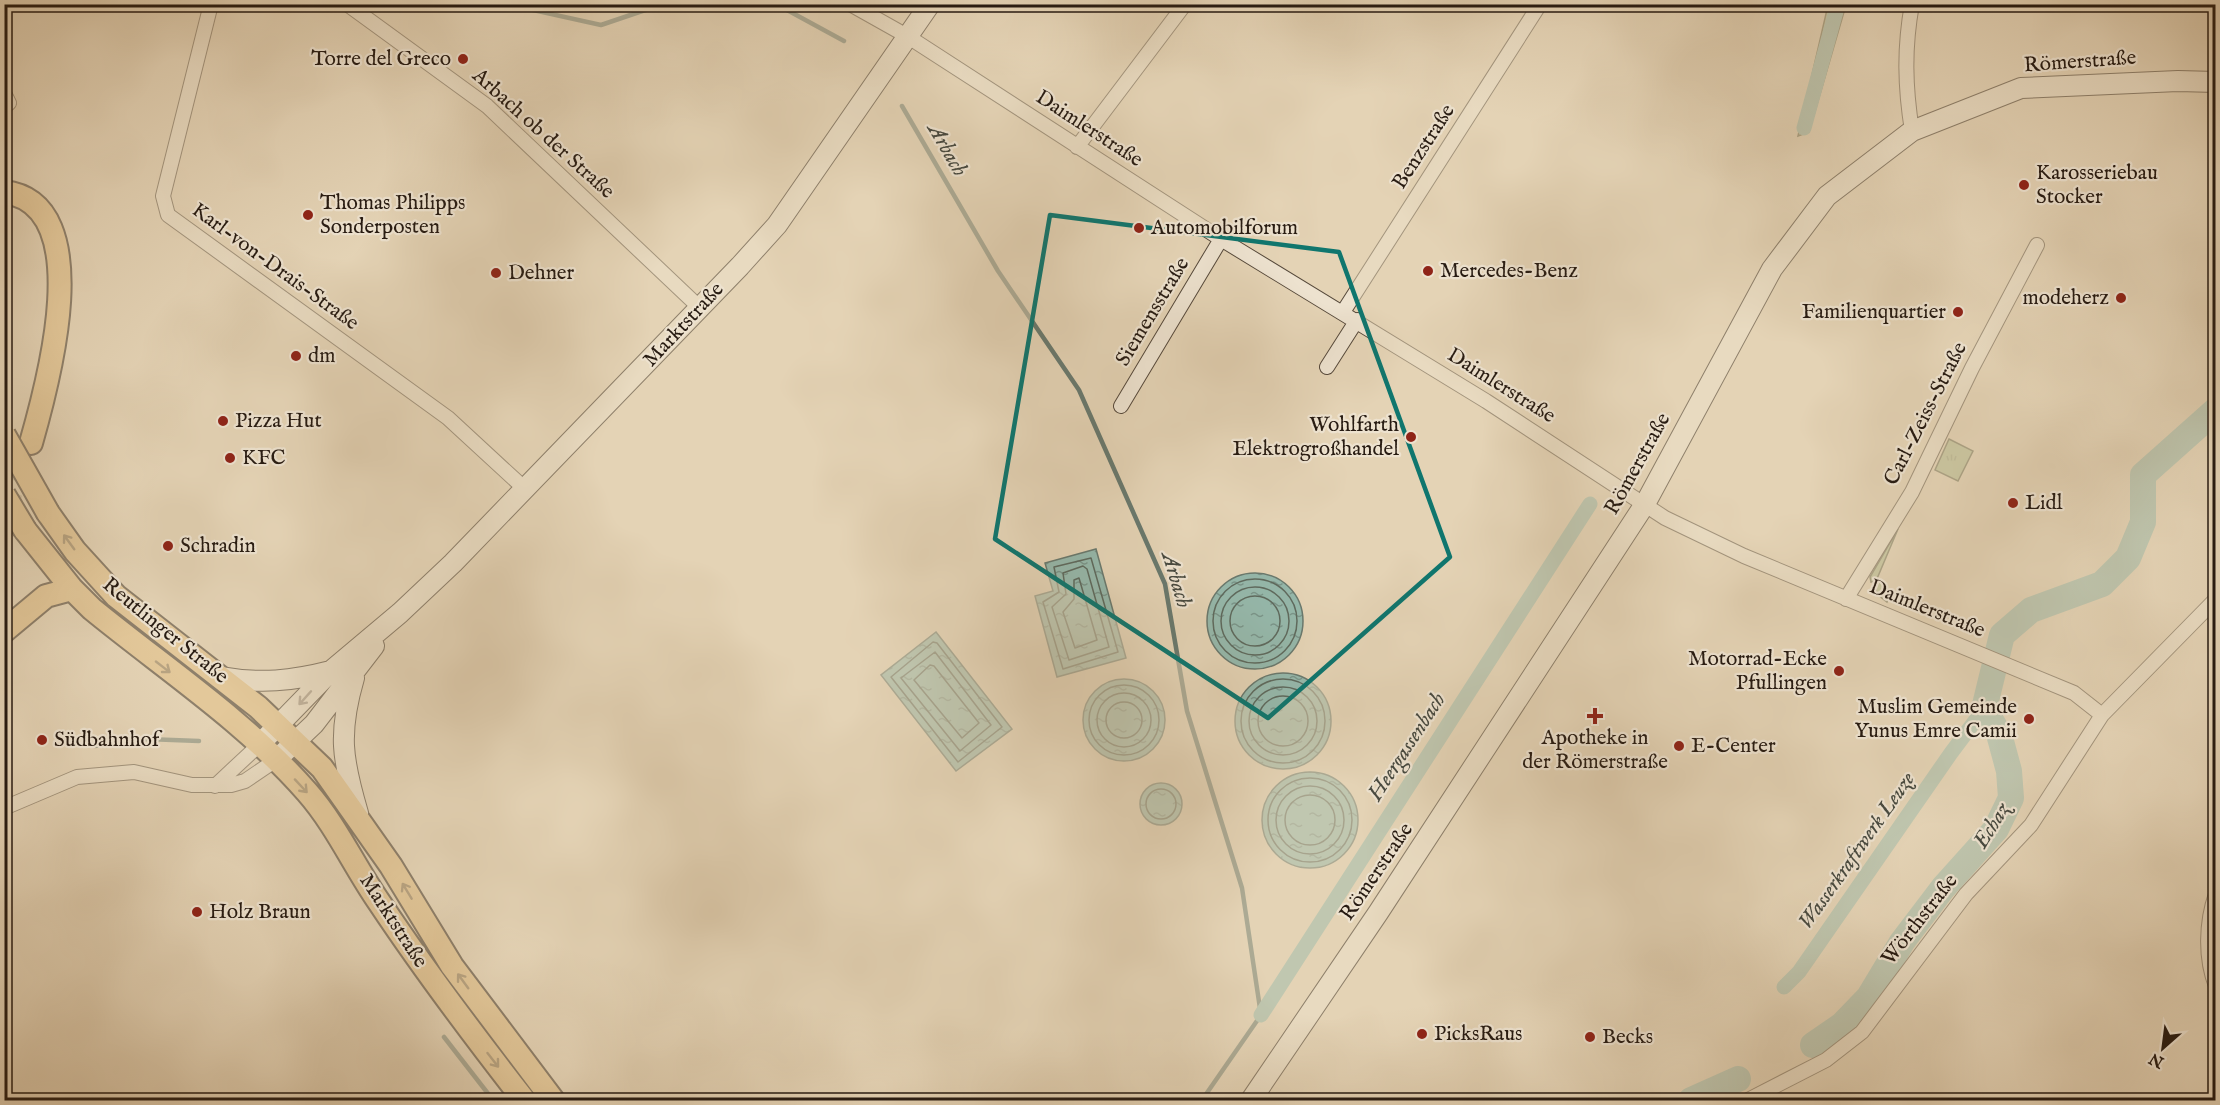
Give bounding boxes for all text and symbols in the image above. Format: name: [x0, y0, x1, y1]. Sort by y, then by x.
street label: Römerstraße: [2023, 45, 2137, 79]
place label: Torre del Greco: [311, 46, 451, 73]
marker: Torre del Greco: [456, 52, 470, 66]
street label: Arbach ob der Straße: [465, 62, 620, 205]
street label: Daimlerstraße: [1030, 84, 1148, 174]
street label: Benzstraße: [1386, 99, 1462, 195]
water label: Arbach: [920, 117, 973, 182]
place label: Karosseriebau Stocker: [2036, 160, 2158, 211]
marker: Karosseriebau Stocker: [2017, 178, 2031, 192]
place label: Thomas Philipps Sonderposten: [320, 190, 465, 241]
street label: Karl-von-Drais-Straße: [186, 197, 364, 337]
marker: Thomas Philipps Sonderposten: [301, 208, 315, 222]
place label: Automobilforum: [1150, 215, 1298, 242]
marker: Automobilforum: [1132, 221, 1146, 235]
street label: Siemensstraße: [1110, 252, 1196, 371]
place label: Mercedes-Benz: [1440, 258, 1578, 285]
place label: Dehner: [508, 260, 574, 287]
marker: Mercedes-Benz: [1421, 264, 1435, 278]
marker: Dehner: [489, 266, 503, 280]
street label: Marktstraße: [638, 276, 731, 373]
place label: modeherz: [2023, 285, 2109, 312]
marker: modeherz: [2114, 291, 2128, 305]
place label: Familienquartier: [1802, 299, 1946, 326]
marker: Familienquartier: [1951, 305, 1965, 319]
street label: Carl-Zeiss-Straße: [1878, 338, 1974, 490]
street label: Daimlerstraße: [1442, 342, 1560, 430]
place label: dm: [308, 343, 335, 370]
marker: dm: [289, 349, 303, 363]
place label: Pizza Hut: [235, 408, 322, 435]
street label: Römerstraße: [1599, 408, 1677, 520]
place label: Wohlfarth Elektrogroßhandel: [1232, 412, 1399, 463]
marker: Pizza Hut: [216, 414, 230, 428]
marker: Wohlfarth Elektrogroßhandel: [1404, 430, 1418, 444]
place label: KFC: [242, 445, 286, 472]
marker: KFC: [223, 451, 237, 465]
place label: Lidl: [2025, 490, 2063, 517]
marker: Lidl: [2006, 496, 2020, 510]
place label: Schradin: [180, 533, 256, 560]
one-way arrow: [63, 535, 75, 551]
marker: Schradin: [161, 539, 175, 553]
water label: Arbach: [1154, 547, 1198, 611]
street label: Reutlinger Straße: [96, 572, 234, 690]
street label: Daimlerstraße: [1865, 574, 1989, 645]
place label: Motorrad-Ecke Pfullingen: [1688, 646, 1827, 697]
one-way arrow: [155, 660, 171, 673]
marker: Motorrad-Ecke Pfullingen: [1832, 664, 1846, 678]
water label: Heergassenbach: [1361, 688, 1452, 807]
one-way arrow: [298, 691, 312, 706]
place label: Muslim Gemeinde Yunus Emre Camii: [1855, 694, 2017, 745]
marker: Apotheke in der Römerstraße: [1588, 709, 1602, 723]
marker: Muslim Gemeinde Yunus Emre Camii: [2022, 712, 2036, 726]
place label: Apotheke in der Römerstraße: [1522, 725, 1668, 776]
place label: Südbahnhof: [54, 727, 163, 754]
marker: Südbahnhof: [35, 733, 49, 747]
place label: E-Center: [1691, 733, 1776, 760]
marker: E-Center: [1672, 739, 1686, 753]
water label: Wasserkraftwerk Leuze: [1792, 766, 1922, 935]
one-way arrow: [294, 778, 308, 793]
water label: Echaz: [1967, 796, 2018, 855]
street label: Römerstraße: [1334, 818, 1420, 926]
street label: Wörthstraße: [1876, 868, 1964, 971]
street label: Marktstraße: [353, 869, 434, 973]
one-way arrow: [400, 883, 412, 900]
place label: Holz Braun: [209, 899, 311, 926]
marker: Holz Braun: [190, 905, 204, 919]
one-way arrow: [457, 973, 469, 989]
north arrow: [2133, 1018, 2193, 1078]
place label: PicksRaus: [1434, 1021, 1522, 1048]
place label: Becks: [1602, 1024, 1653, 1051]
marker: PicksRaus: [1415, 1027, 1429, 1041]
marker: Becks: [1583, 1030, 1597, 1044]
text: N: [2146, 1047, 2169, 1072]
one-way arrow: [487, 1052, 499, 1068]

